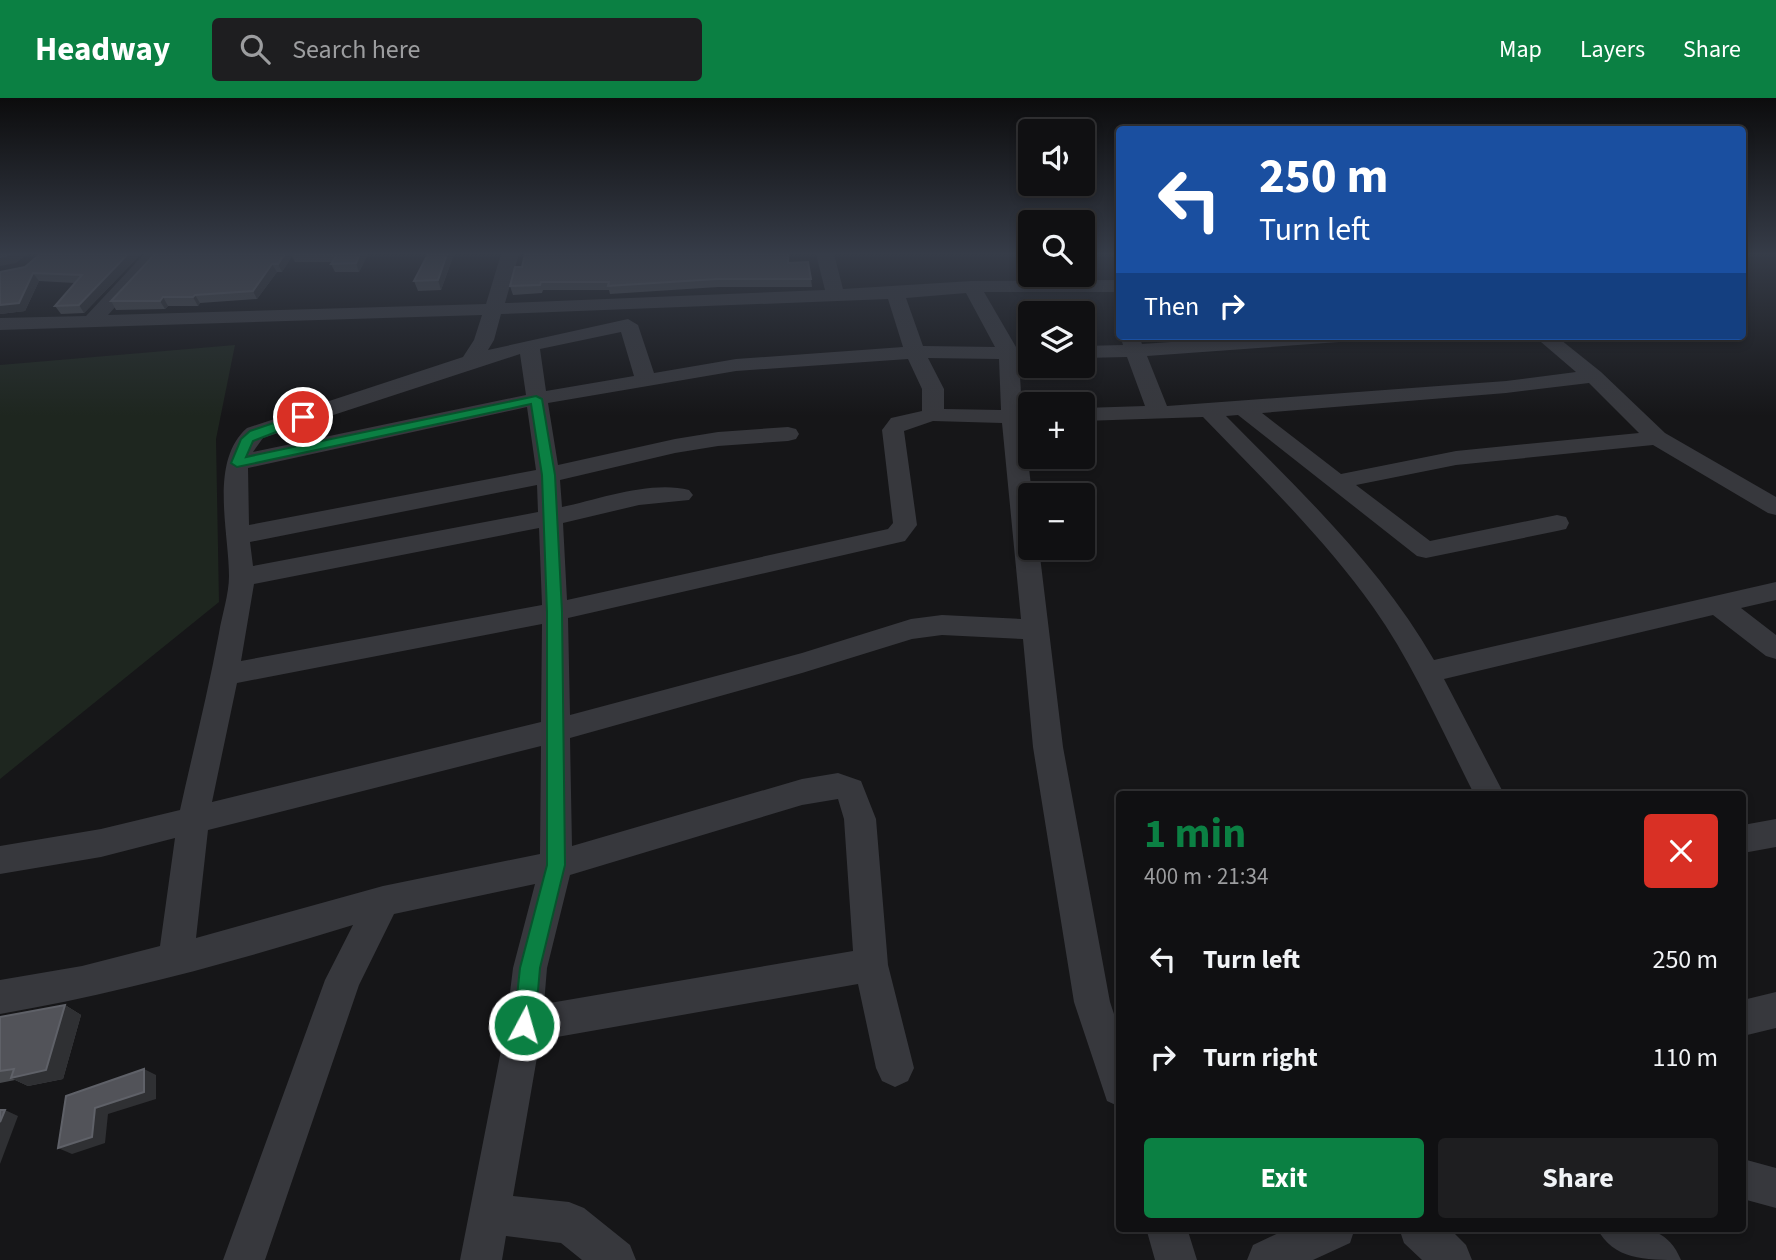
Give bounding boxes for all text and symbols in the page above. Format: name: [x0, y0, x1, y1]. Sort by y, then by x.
search box: [212, 18, 702, 81]
text: Headway: [35, 26, 170, 73]
icon: search: [236, 30, 274, 68]
text: Search here: [292, 31, 420, 68]
text: Map: [1499, 32, 1542, 67]
text: Layers: [1580, 32, 1645, 67]
text: Share: [1683, 32, 1741, 67]
map controls: [1018, 119, 1095, 560]
button: sound: [1018, 119, 1095, 196]
text: 250 m: [1259, 142, 1388, 212]
icon: left: [1144, 154, 1235, 245]
text: Turn left: [1259, 207, 1370, 253]
button: search: [1018, 210, 1095, 287]
icon: right: [1213, 287, 1251, 325]
text: Then: [1144, 288, 1199, 325]
button: layers: [1018, 301, 1095, 378]
pin: [273, 387, 333, 447]
button: +: [1018, 392, 1095, 469]
icon: arrive: [284, 398, 322, 436]
button: −: [1018, 483, 1095, 560]
text: 1 min: [1144, 804, 1246, 864]
button: close: [1644, 814, 1718, 888]
text: 400 m · 21:34: [1144, 860, 1268, 893]
icon: left: [1144, 940, 1182, 978]
text: Turn left: [1203, 941, 1300, 978]
text: 250 m: [1652, 941, 1718, 978]
position arrow: [487, 988, 561, 1062]
icon: right: [1144, 1038, 1182, 1076]
text: Turn right: [1203, 1039, 1318, 1076]
text: 110 m: [1652, 1039, 1718, 1076]
button: Exit: [1144, 1138, 1424, 1218]
button: Share: [1438, 1138, 1718, 1218]

